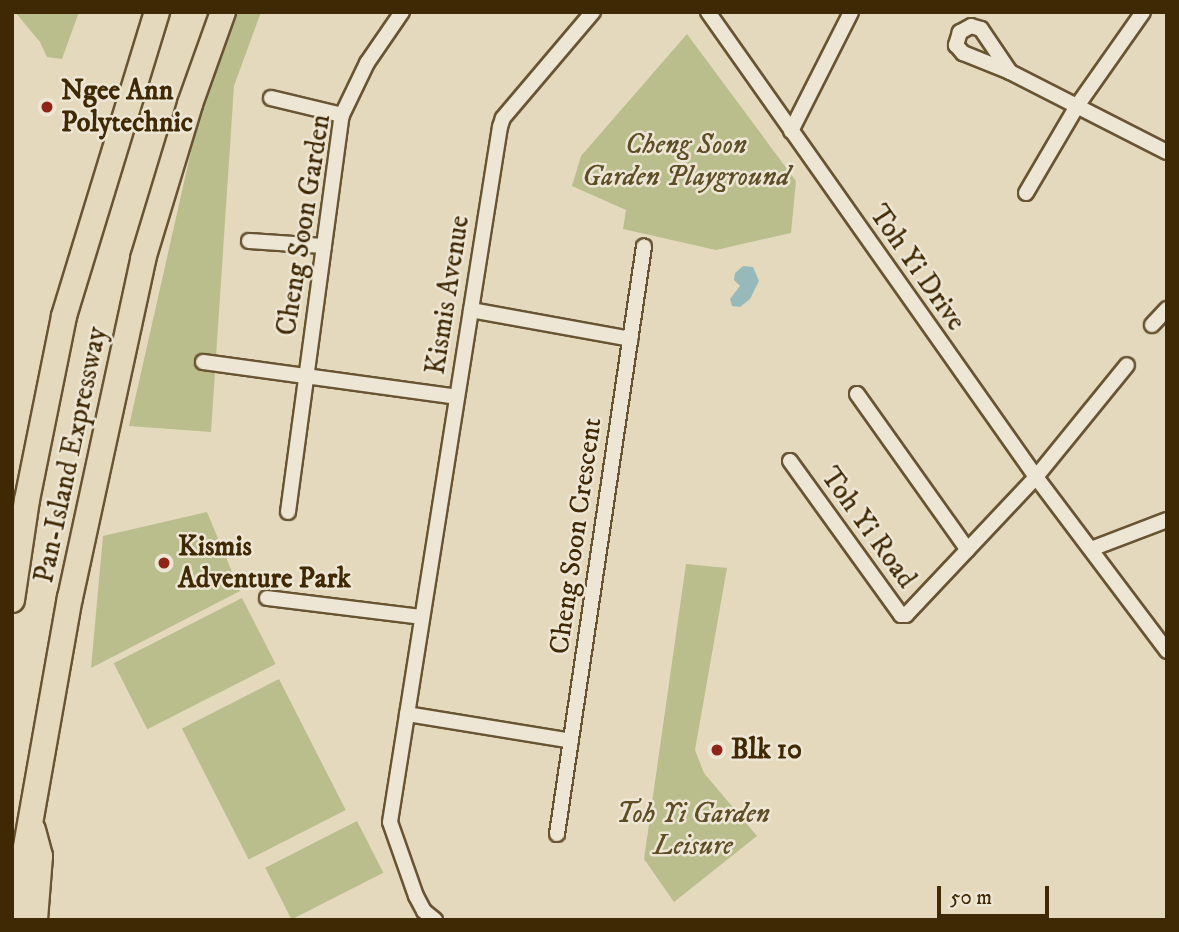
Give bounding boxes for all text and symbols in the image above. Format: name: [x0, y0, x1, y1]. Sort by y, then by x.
place label: Ngee Ann Polytechnic: [61, 74, 193, 140]
marker: Ngee Ann Polytechnic: [39, 99, 55, 115]
street label: Cheng Soon Garden: [270, 112, 338, 338]
park label: Cheng Soon Garden Playground: [582, 128, 790, 194]
street label: Toh Yi Drive: [861, 199, 973, 337]
street label: Kismis Avenue: [419, 213, 477, 377]
street label: Pan-Island Expressway: [27, 324, 115, 586]
street label: Cheng Soon Crescent: [543, 416, 609, 656]
street label: Toh Yi Road: [813, 461, 923, 595]
place label: Kismis Adventure Park: [178, 530, 351, 596]
marker: Kismis Adventure Park: [156, 555, 172, 571]
place label: Blk 10: [731, 733, 802, 767]
marker: Blk 10: [709, 742, 725, 758]
park label: Toh Yi Garden Leisure: [616, 797, 770, 863]
scale bar: [941, 872, 1053, 916]
text: 50 m: [950, 885, 992, 911]

